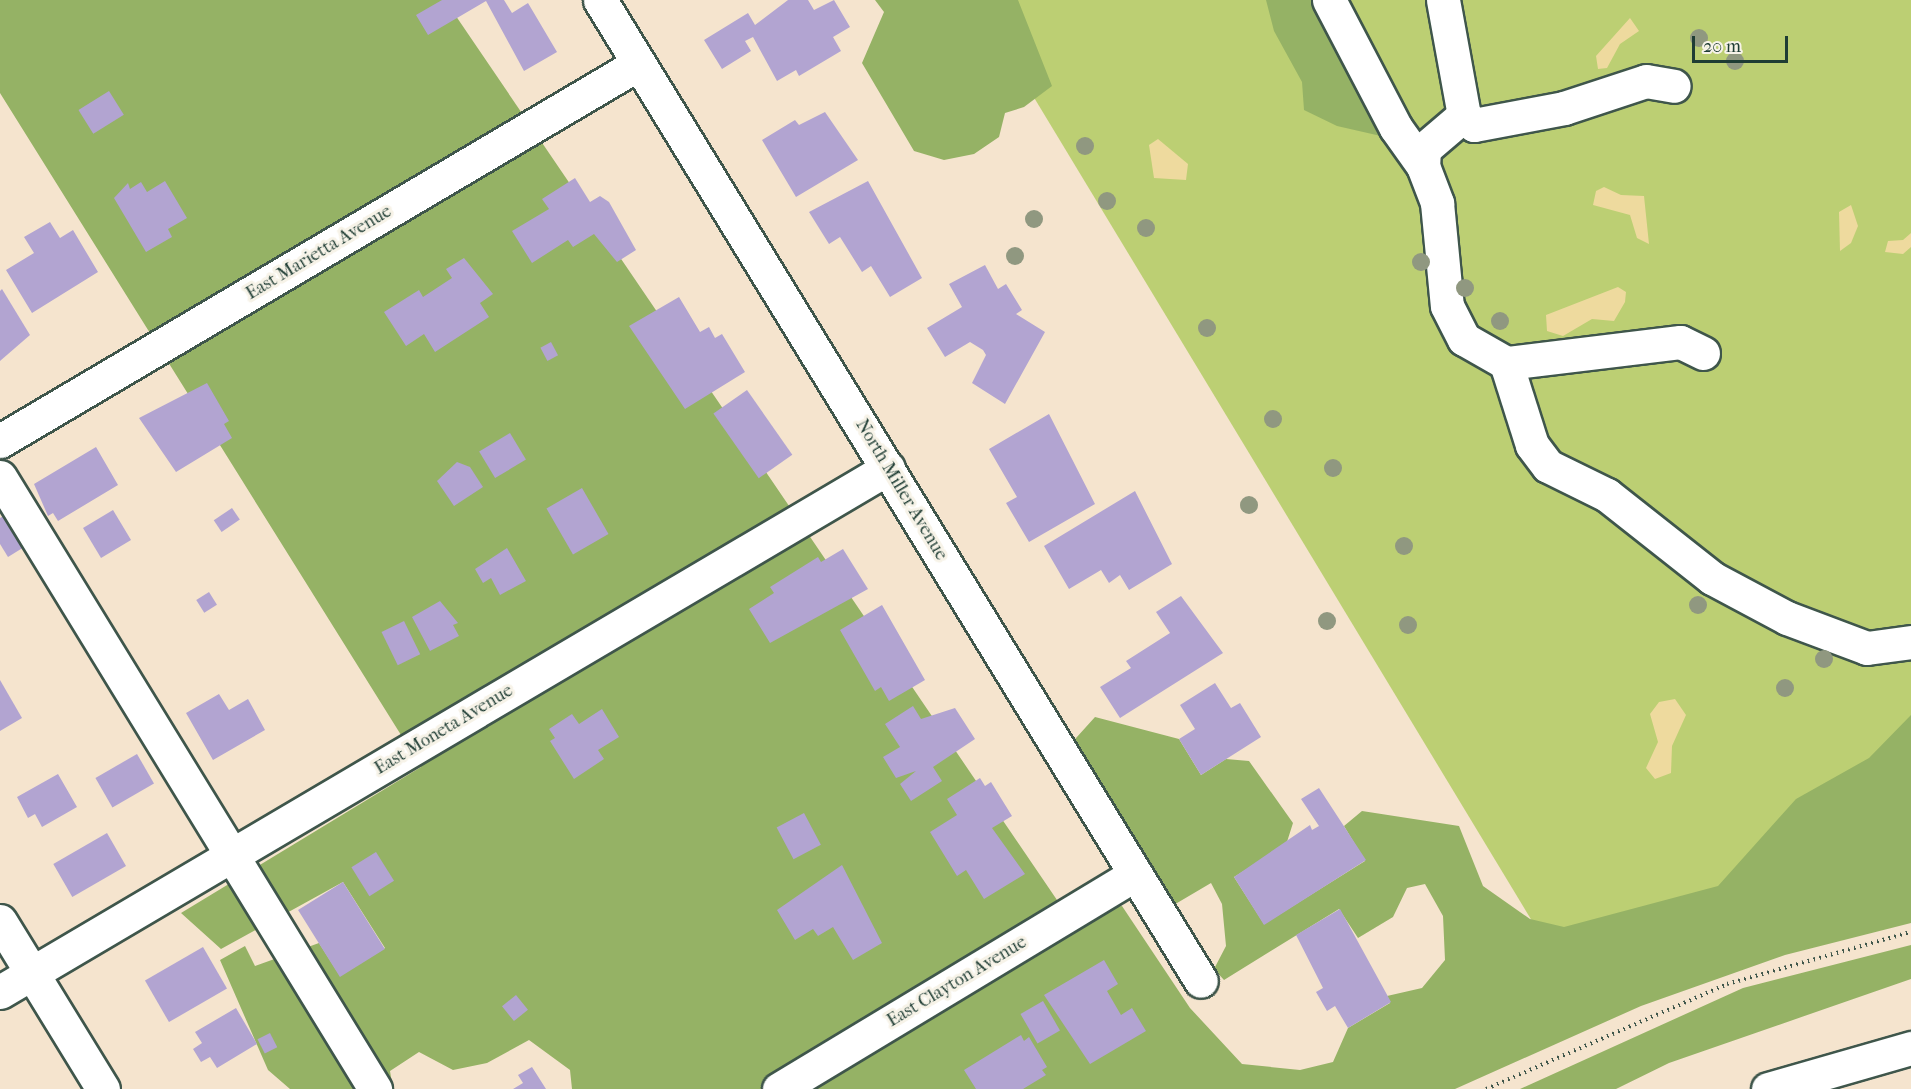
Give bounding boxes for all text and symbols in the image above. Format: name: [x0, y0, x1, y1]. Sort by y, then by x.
scale bar: [1695, 24, 1791, 62]
text: 20 m: [1703, 36, 1741, 57]
street label: East Marietta Avenue: [242, 201, 396, 305]
street label: North Miller Avenue: [850, 416, 952, 564]
street label: East Moneta Avenue: [371, 680, 517, 780]
street label: East Clayton Avenue: [883, 932, 1031, 1032]

